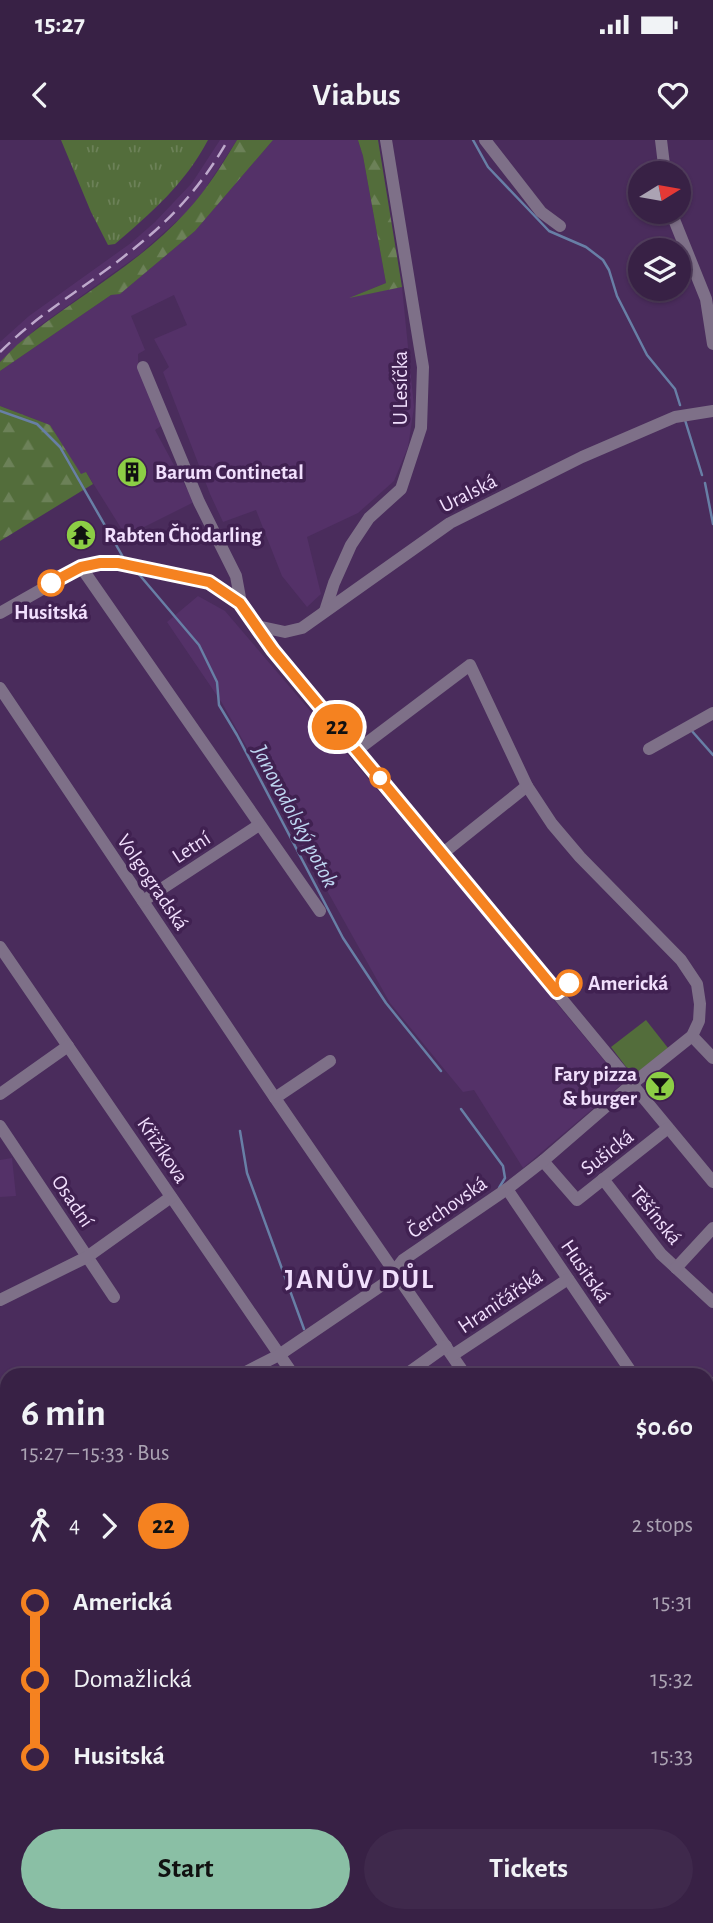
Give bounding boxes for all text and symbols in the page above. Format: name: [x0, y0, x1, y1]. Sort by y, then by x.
text: 15:27: [35, 11, 85, 37]
icon: back: [21, 76, 59, 114]
icon: heart: [654, 76, 692, 114]
text: Viabus: [312, 79, 401, 111]
north arrow: [628, 161, 691, 224]
map controls: [628, 161, 691, 301]
button: layers: [628, 238, 691, 301]
street label: U Lesíčka: [390, 350, 411, 425]
building icon: Barum Continetal: [115, 455, 149, 489]
place label: Barum Continetal: [155, 462, 304, 483]
street label: Uralská: [436, 470, 500, 517]
temple icon: Rabten Čhödarling: [64, 518, 98, 552]
place label: Rabten Čhödarling: [104, 523, 262, 546]
marker: Husitská: [38, 570, 64, 596]
place label: Husitská: [14, 602, 88, 623]
line badge: 22: [306, 704, 368, 750]
text: 22: [326, 715, 348, 739]
water label: Janovodolský potok: [247, 741, 342, 892]
unlabelled marker: [370, 768, 390, 788]
street label: Letní: [168, 827, 215, 867]
street label: Volgogradská: [113, 830, 192, 934]
marker: Americká: [556, 970, 582, 996]
place label: Americká: [588, 973, 668, 994]
place label: Fary pizza & burger: [554, 1064, 638, 1109]
bar icon: Fary pizza & burger: [643, 1069, 677, 1103]
street label: Křižíkova: [133, 1114, 192, 1187]
street label: Sušická: [577, 1125, 638, 1179]
street label: Čerchovská: [403, 1171, 491, 1242]
street label: Osadní: [48, 1172, 98, 1232]
street label: Těšínská: [626, 1182, 686, 1249]
street label: Husitská: [557, 1236, 614, 1307]
district label: JANŮV DŮL: [285, 1263, 435, 1294]
street label: Hraničářská: [454, 1265, 547, 1337]
text: 6 min: [21, 1395, 106, 1433]
text: $0.60: [636, 1414, 693, 1440]
text: 15:27 – 15:33 · Bus: [21, 1442, 170, 1465]
icon: walk: [21, 1507, 59, 1545]
icon: forward: [90, 1507, 128, 1545]
text: 4: [69, 1514, 80, 1537]
text: 22: [152, 1514, 175, 1538]
text: 2 stops: [632, 1514, 693, 1537]
text: Americká: [73, 1589, 172, 1615]
text: 15:31: [653, 1591, 693, 1614]
text: Domažlická: [73, 1666, 192, 1692]
text: 15:32: [650, 1668, 693, 1691]
text: Husitská: [73, 1743, 165, 1769]
text: 15:33: [651, 1745, 693, 1768]
button: Start: [21, 1829, 350, 1909]
button: Tickets: [364, 1829, 693, 1909]

